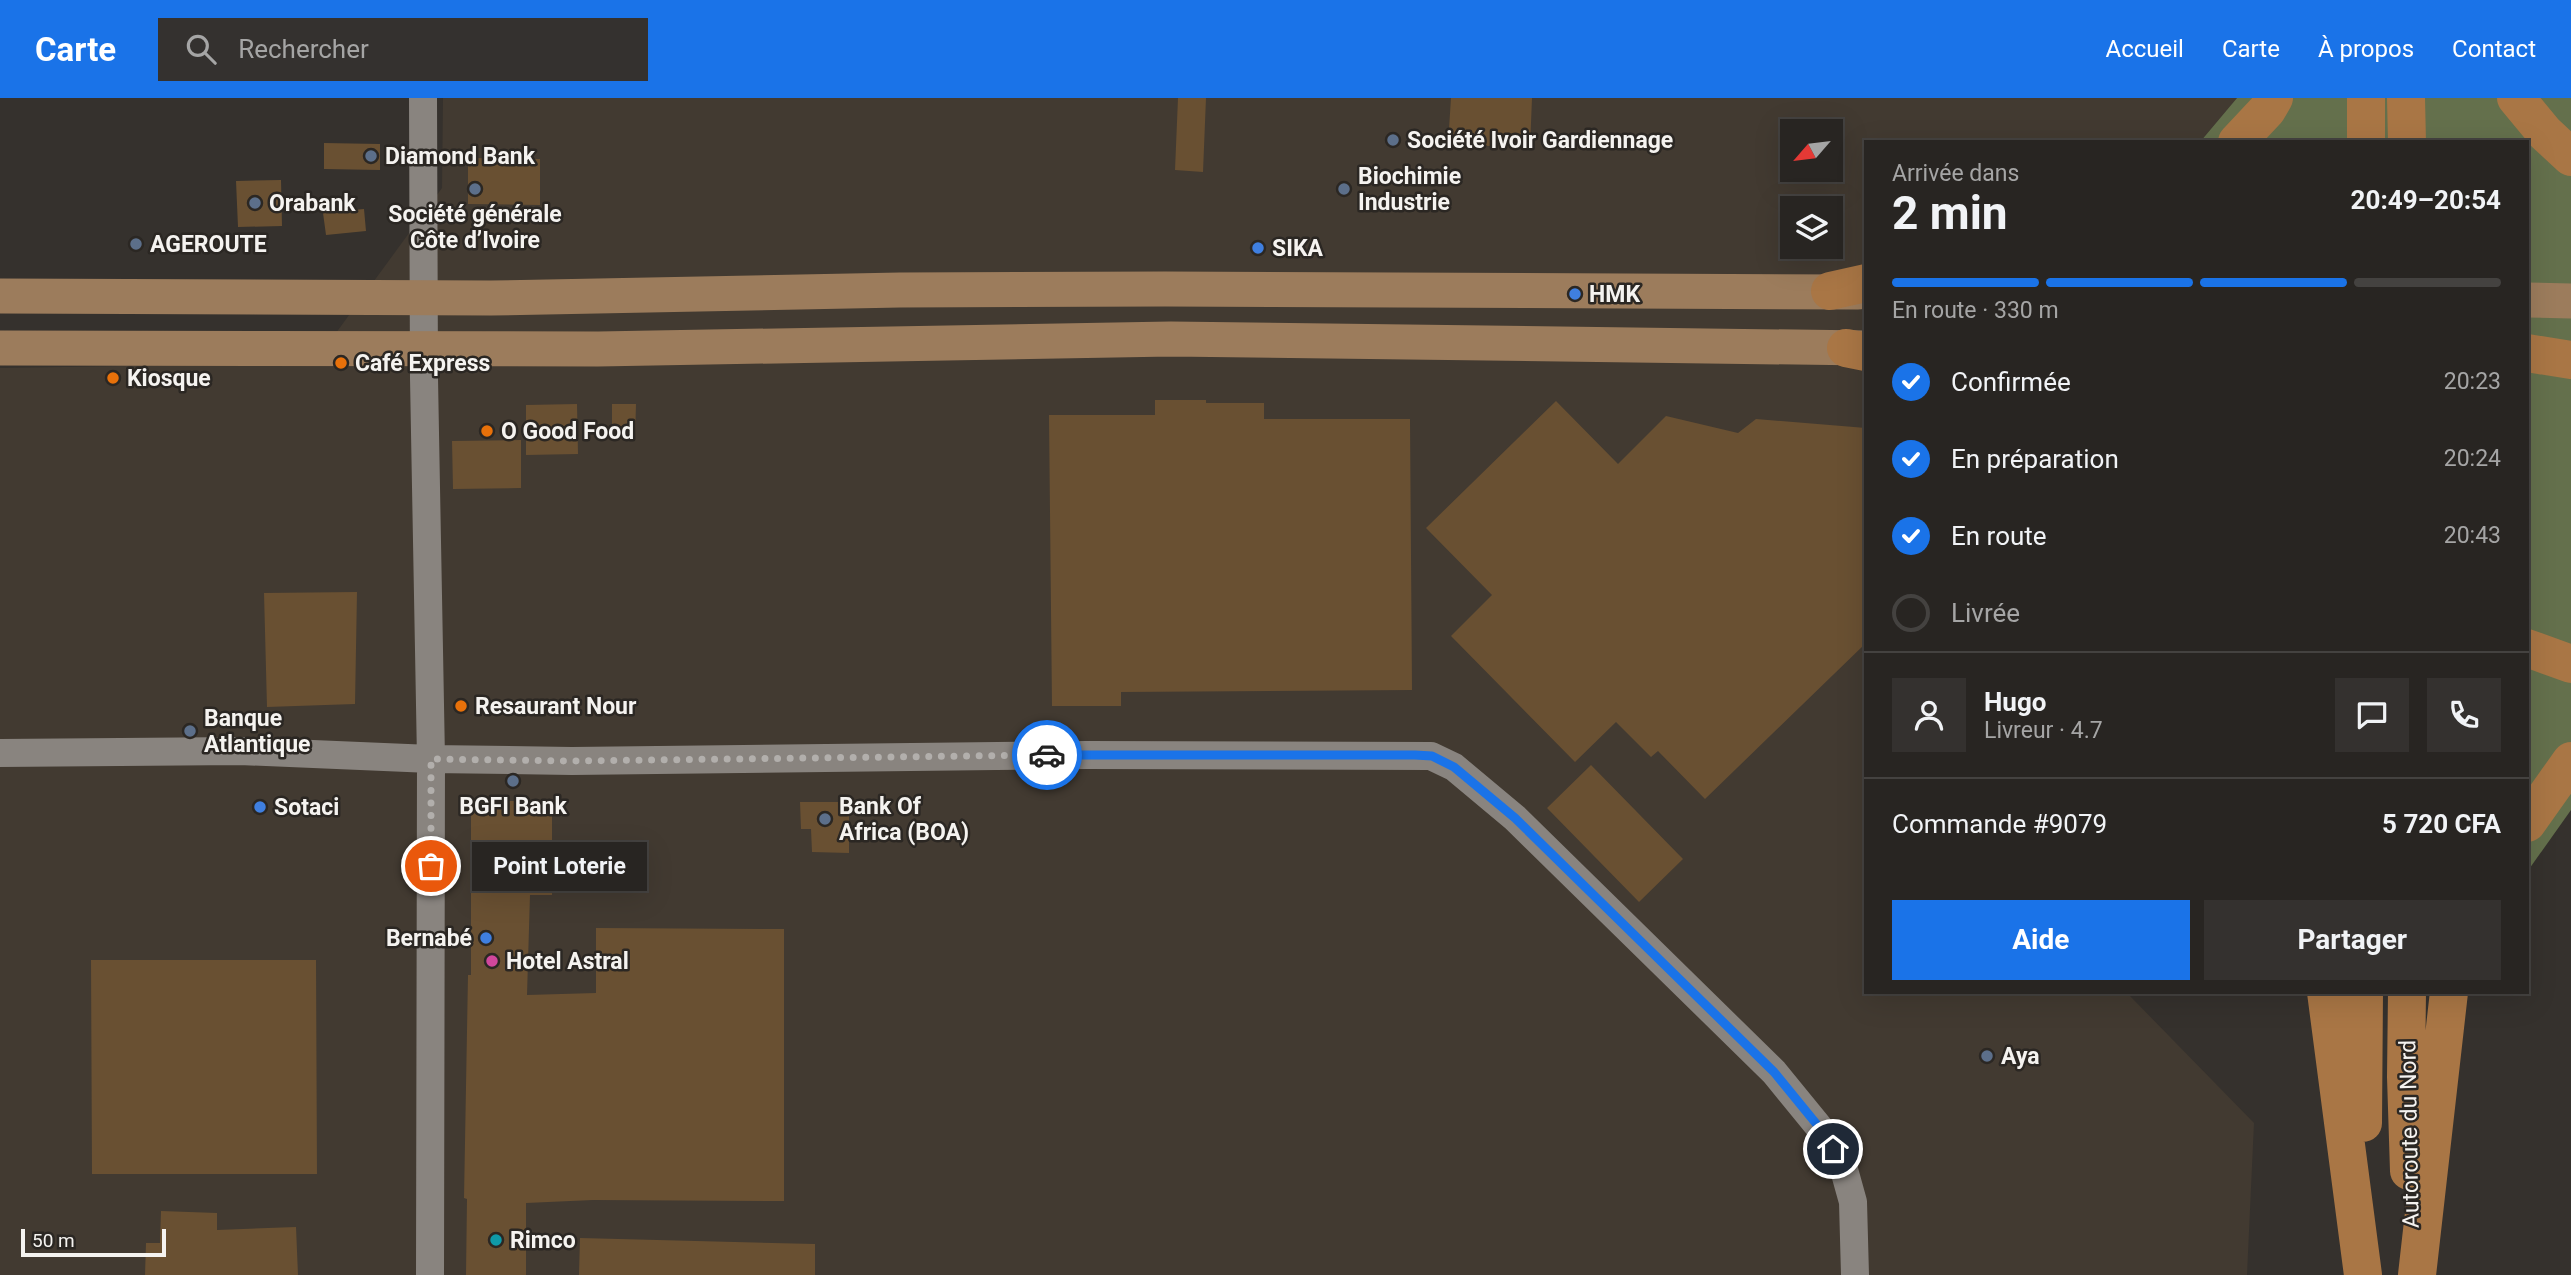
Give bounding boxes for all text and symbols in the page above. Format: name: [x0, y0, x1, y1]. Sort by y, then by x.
search box: [158, 18, 648, 81]
text: Carte: [35, 30, 116, 69]
icon: search: [182, 30, 220, 68]
text: Rechercher: [238, 34, 369, 64]
text: Accueil: [2105, 35, 2184, 63]
text: Carte: [2222, 35, 2280, 63]
text: À propos: [2318, 35, 2414, 63]
text: Contact: [2452, 35, 2536, 63]
north arrow: [1780, 119, 1843, 182]
map controls: [1780, 119, 1843, 259]
place label: Société Ivoir Gardiennage: [1407, 127, 1673, 154]
marker: Société Ivoir Gardiennage: [1385, 132, 1401, 148]
place label: Diamond Bank: [385, 143, 536, 170]
marker: Diamond Bank: [363, 148, 379, 164]
text: Arrivée dans: [1892, 160, 2019, 187]
place label: Biochimie Industrie: [1358, 163, 1461, 216]
marker: Société générale Côte d’Ivoire: [467, 181, 483, 197]
marker: Biochimie Industrie: [1336, 181, 1352, 197]
text: 20:49–20:54: [2351, 185, 2501, 215]
text: 2 min: [1892, 186, 2008, 240]
place label: Orabank: [269, 190, 356, 217]
marker: Orabank: [247, 195, 263, 211]
button: layers: [1780, 196, 1843, 259]
place label: Société générale Côte d’Ivoire: [388, 201, 562, 254]
place label: AGEROUTE: [150, 231, 267, 258]
place label: SIKA: [1272, 235, 1324, 262]
marker: AGEROUTE: [128, 236, 144, 252]
marker: SIKA: [1250, 240, 1266, 256]
place label: HMK: [1589, 281, 1640, 308]
marker: HMK: [1567, 286, 1583, 302]
text: En route · 330 m: [1892, 297, 2059, 324]
place label: Café Express: [355, 350, 490, 377]
marker: Café Express: [333, 355, 349, 371]
icon: check: [1892, 363, 1930, 401]
place label: Kiosque: [127, 365, 211, 392]
text: Confirmée: [1951, 367, 2071, 397]
text: 20:23: [2444, 368, 2501, 395]
marker: Kiosque: [105, 370, 121, 386]
place label: O Good Food: [501, 418, 634, 445]
marker: O Good Food: [479, 423, 495, 439]
icon: check: [1892, 440, 1930, 478]
text: En préparation: [1951, 444, 2119, 474]
text: 20:24: [2444, 445, 2501, 472]
icon: check: [1892, 517, 1930, 555]
text: En route: [1951, 521, 2047, 551]
text: 20:43: [2444, 522, 2501, 549]
text: Livrée: [1951, 598, 2020, 628]
button: person: [1892, 678, 1966, 752]
button: chat: [2335, 678, 2409, 752]
button: phone: [2427, 678, 2501, 752]
text: Hugo: [1984, 687, 2046, 717]
place label: Resaurant Nour: [475, 693, 637, 720]
marker: Resaurant Nour: [453, 698, 469, 714]
place label: Banque Atlantique: [204, 705, 310, 758]
text: Livreur · 4.7: [1984, 717, 2103, 744]
courier: [1012, 720, 1082, 790]
marker: Banque Atlantique: [182, 723, 198, 739]
icon: car: [1028, 736, 1066, 774]
marker: BGFI Bank: [505, 773, 521, 789]
place label: BGFI Bank: [459, 793, 568, 820]
place label: Bank Of Africa (BOA): [839, 793, 969, 846]
place label: Sotaci: [274, 794, 339, 821]
marker: Sotaci: [252, 799, 268, 815]
text: Commande #9079: [1892, 809, 2107, 839]
text: 5 720 CFA: [2382, 809, 2501, 839]
marker: Bank Of Africa (BOA): [817, 811, 833, 827]
pin: [401, 836, 461, 896]
callout: Point Loterie: [473, 842, 648, 890]
icon: bag: [412, 847, 450, 885]
text: Point Loterie: [493, 853, 626, 880]
button: Aide: [1892, 900, 2190, 980]
button: Partager: [2204, 900, 2501, 980]
place label: Bernabé: [386, 925, 472, 952]
marker: Bernabé: [478, 930, 494, 946]
place label: Hotel Astral: [506, 948, 629, 975]
marker: Hotel Astral: [484, 953, 500, 969]
street label: Autoroute du Nord: [2394, 1040, 2425, 1228]
place label: Aya: [2001, 1043, 2040, 1070]
marker: Aya: [1979, 1048, 1995, 1064]
pin: [1803, 1119, 1863, 1179]
icon: home: [1814, 1130, 1852, 1168]
scale bar: [21, 1226, 166, 1258]
place label: Rimco: [510, 1227, 576, 1254]
text: 50 m: [32, 1229, 75, 1252]
marker: Rimco: [488, 1232, 504, 1248]

